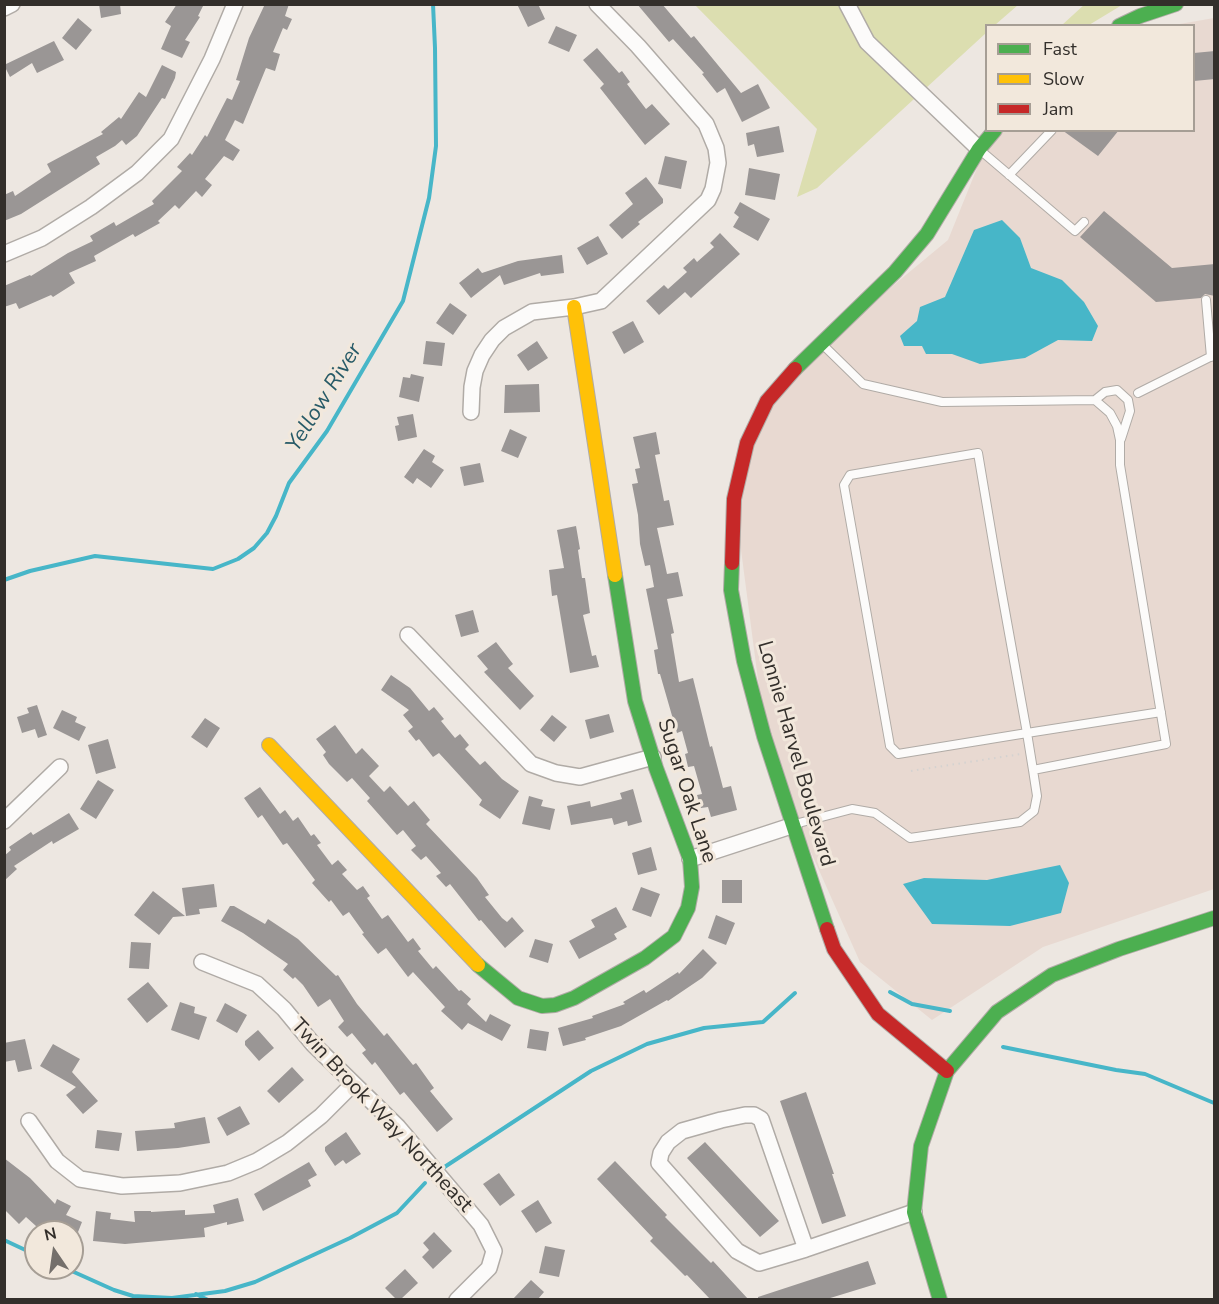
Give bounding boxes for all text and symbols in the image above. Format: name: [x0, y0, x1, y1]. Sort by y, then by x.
legend: [985, 24, 1195, 132]
text: Fast: [1043, 37, 1077, 61]
text: Slow: [1043, 67, 1084, 91]
text: Jam: [1043, 97, 1074, 121]
water label: Yellow River: [281, 339, 369, 457]
street label: Lonnie Harvel Boulevard: [751, 638, 839, 870]
street label: Sugar Oak Lane: [651, 716, 721, 866]
street label: Twin Brook Way Northeast: [285, 1014, 477, 1218]
north arrow: [24, 1220, 84, 1280]
text: N: [42, 1222, 59, 1246]

